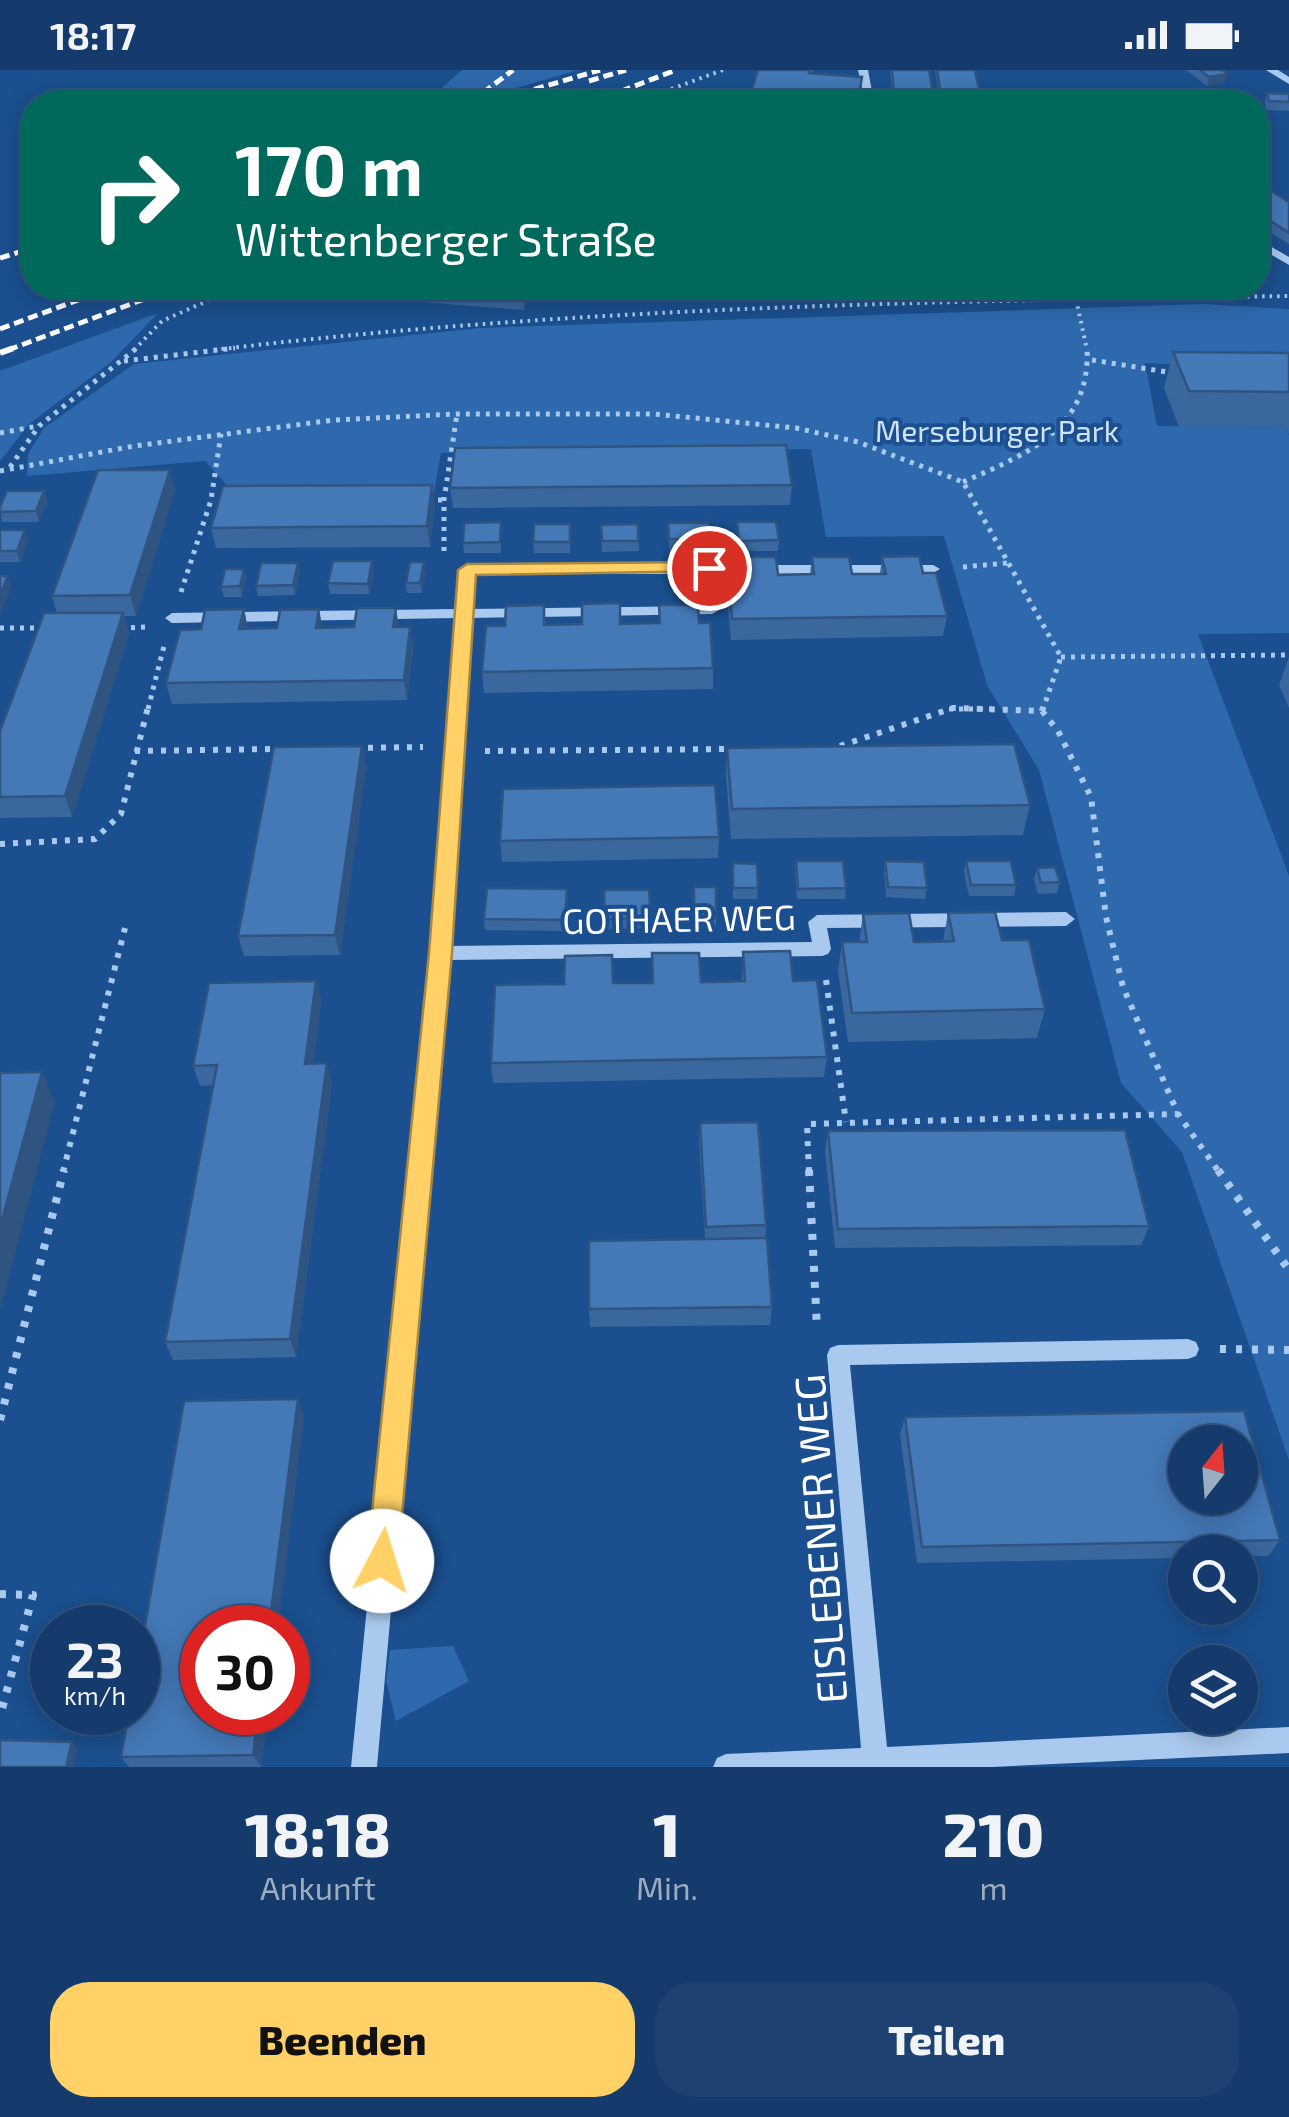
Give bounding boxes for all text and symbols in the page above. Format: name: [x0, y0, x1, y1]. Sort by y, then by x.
text: 18:17: [50, 12, 136, 58]
text: 170 m: [235, 126, 423, 210]
icon: right: [70, 130, 200, 260]
text: Wittenberger Straße: [235, 211, 657, 265]
park label: Merseburger Park: [875, 412, 1119, 448]
pin: [667, 526, 752, 611]
icon: arrive: [682, 541, 737, 596]
street label: GOTHAER WEG: [562, 895, 796, 941]
street label: EISLEBENER WEG: [783, 1373, 855, 1705]
north arrow: [1168, 1425, 1258, 1515]
map controls: [1168, 1425, 1258, 1735]
position arrow: [330, 1509, 434, 1613]
button: search: [1168, 1535, 1258, 1625]
speed limit sign: 30: [180, 1605, 310, 1735]
text: 23: [66, 1628, 124, 1688]
button: layers: [1168, 1645, 1258, 1735]
text: km/h: [64, 1680, 126, 1710]
text: 18:18: [245, 1797, 391, 1869]
text: 1: [653, 1797, 680, 1869]
text: 210: [943, 1797, 1044, 1869]
text: Ankunft: [260, 1868, 376, 1906]
text: Min.: [636, 1868, 698, 1906]
text: m: [979, 1868, 1007, 1906]
button: Beenden: [50, 1982, 635, 2097]
button: Teilen: [655, 1982, 1239, 2097]

